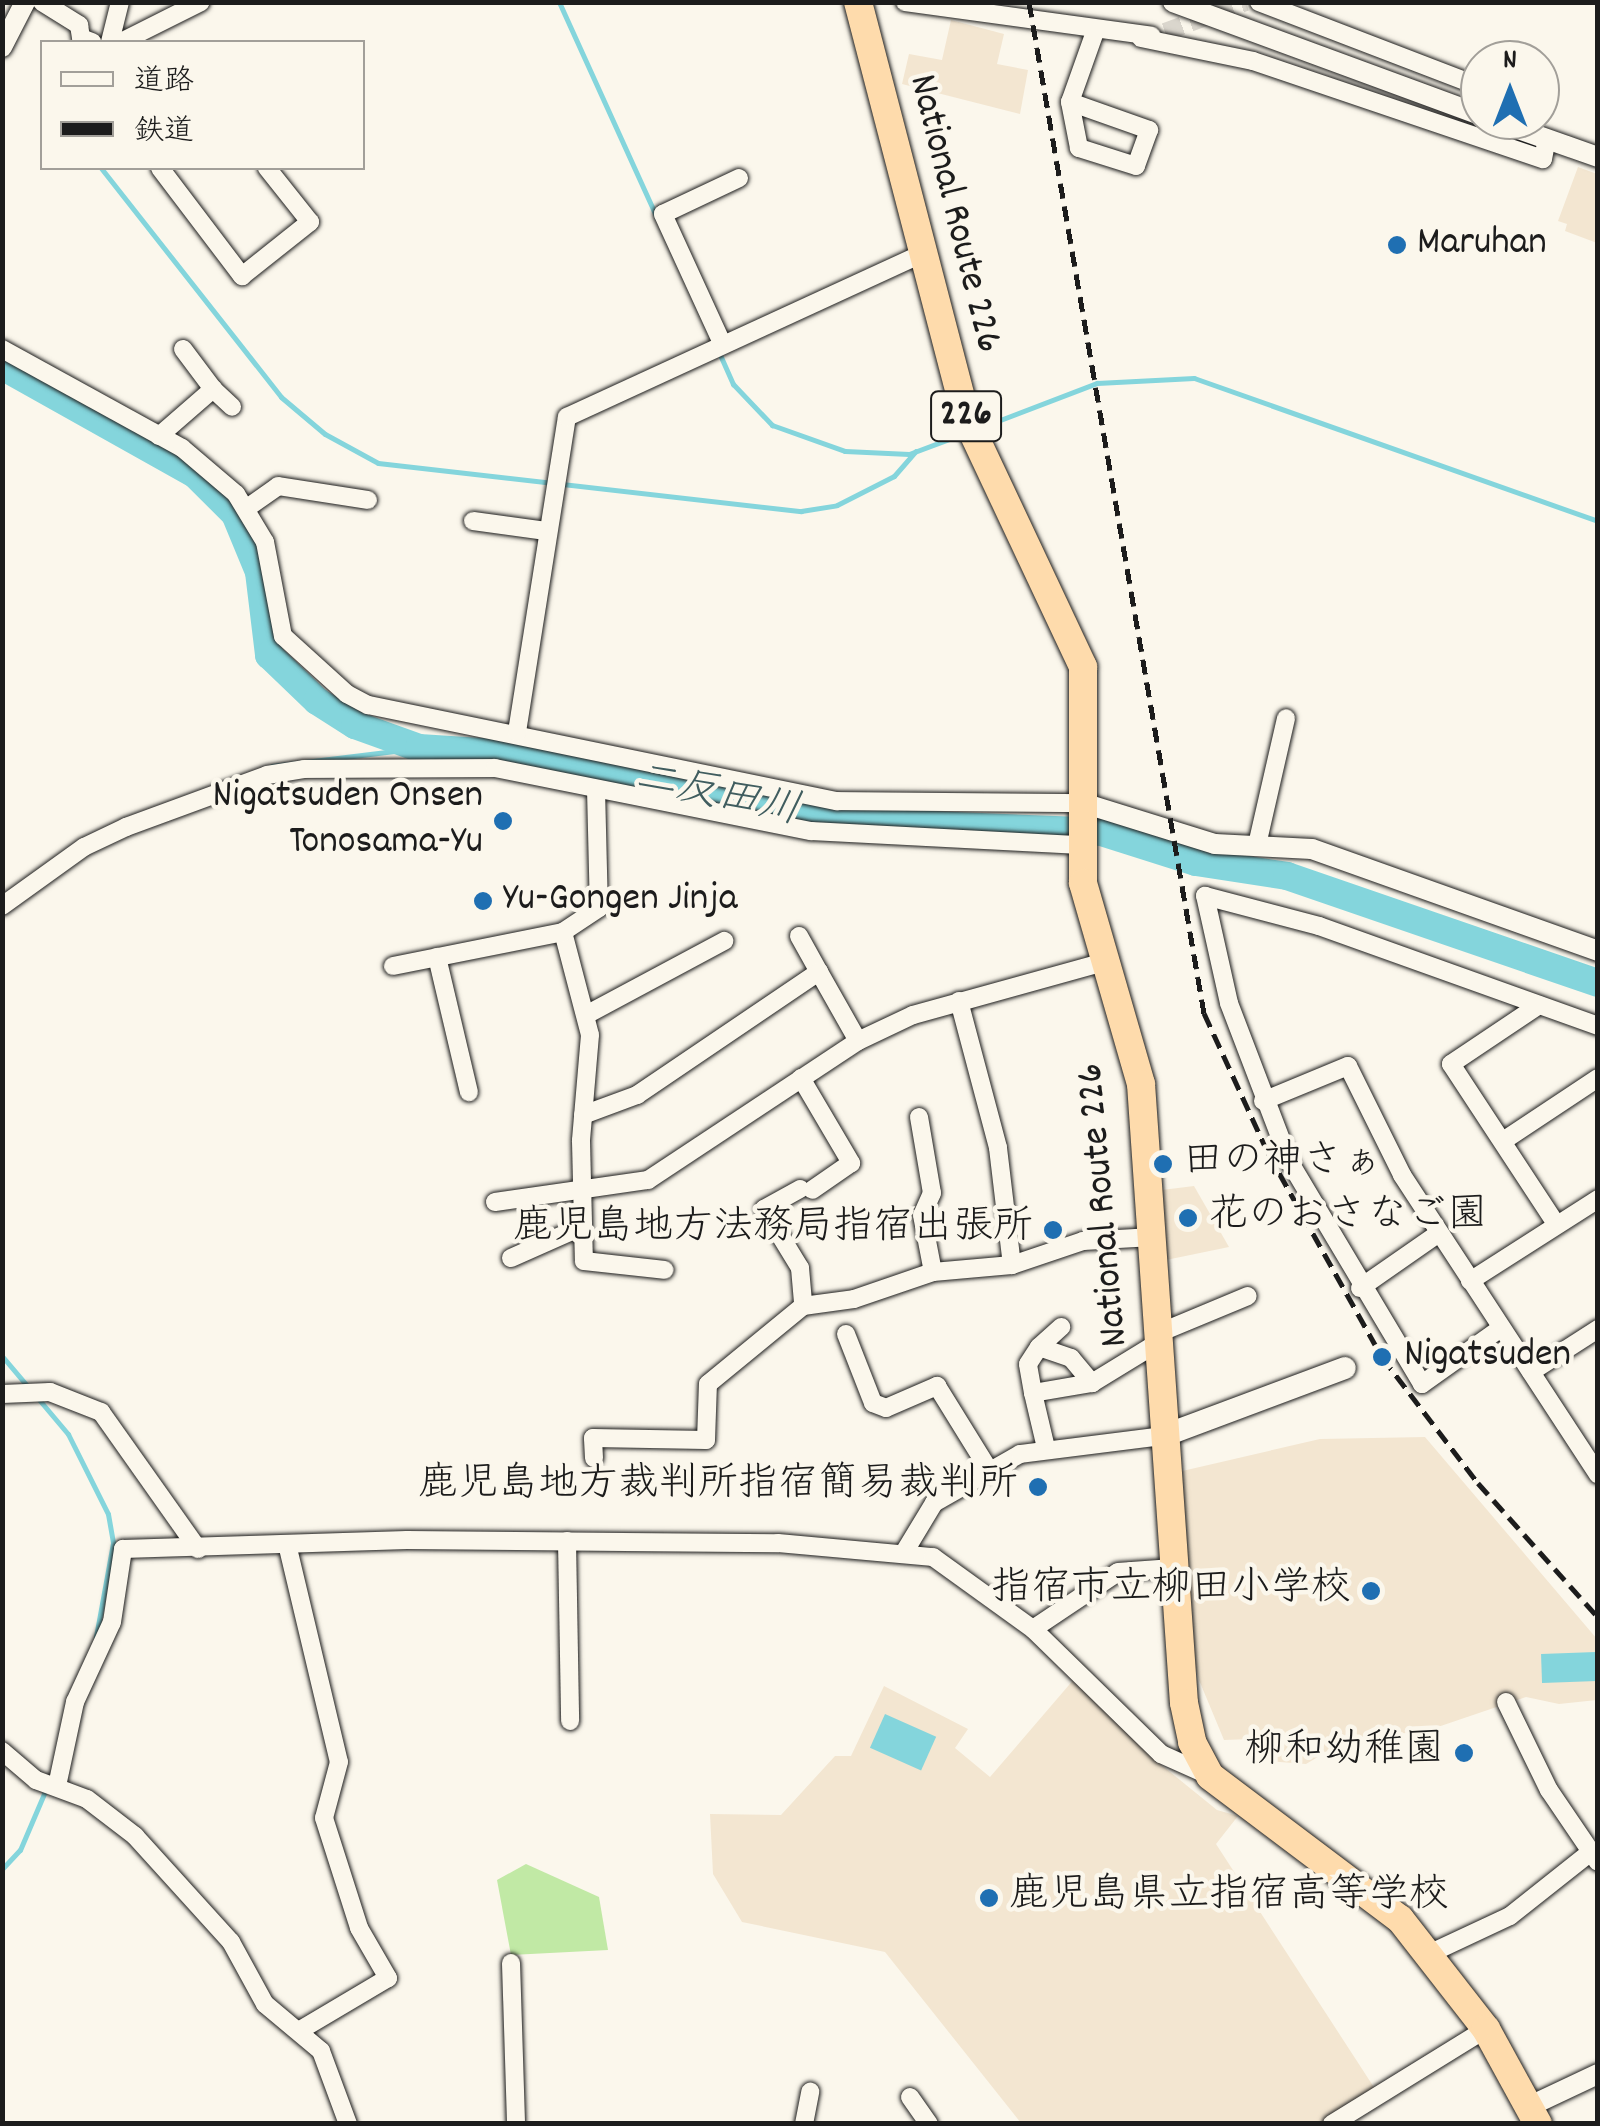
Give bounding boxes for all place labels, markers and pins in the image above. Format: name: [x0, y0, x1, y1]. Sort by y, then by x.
place label: Maruhan: [1417, 221, 1547, 269]
marker: Maruhan: [1386, 234, 1408, 256]
place label: Nigatsuden Onsen Tonosama-Yu: [212, 774, 483, 868]
marker: Nigatsuden Onsen Tonosama-Yu: [492, 810, 514, 832]
place label: Yu-Gongen Jinja: [503, 877, 737, 925]
marker: Yu-Gongen Jinja: [472, 890, 494, 912]
place label: 田の神さぁ: [1183, 1140, 1383, 1188]
marker: 田の神さぁ: [1152, 1153, 1174, 1175]
place label: 花のおさなご園: [1208, 1194, 1488, 1242]
place label: 鹿児島地方法務局指宿出張所: [513, 1206, 1033, 1254]
marker: 花のおさなご園: [1177, 1207, 1199, 1229]
marker: 鹿児島地方法務局指宿出張所: [1042, 1219, 1064, 1241]
place label: Nigatsuden: [1404, 1333, 1571, 1381]
marker: Nigatsuden: [1369, 1344, 1395, 1370]
place label: 鹿児島地方裁判所指宿簡易裁判所: [418, 1463, 1018, 1511]
marker: 鹿児島地方裁判所指宿簡易裁判所: [1027, 1476, 1049, 1498]
place label: 指宿市立柳田小学校: [991, 1567, 1351, 1615]
marker: 指宿市立柳田小学校: [1360, 1580, 1382, 1602]
place label: 柳和幼稚園: [1244, 1729, 1444, 1777]
marker: 柳和幼稚園: [1453, 1742, 1475, 1764]
place label: 鹿児島県立指宿高等学校: [1009, 1874, 1449, 1922]
marker: 鹿児島県立指宿高等学校: [978, 1887, 1000, 1909]

